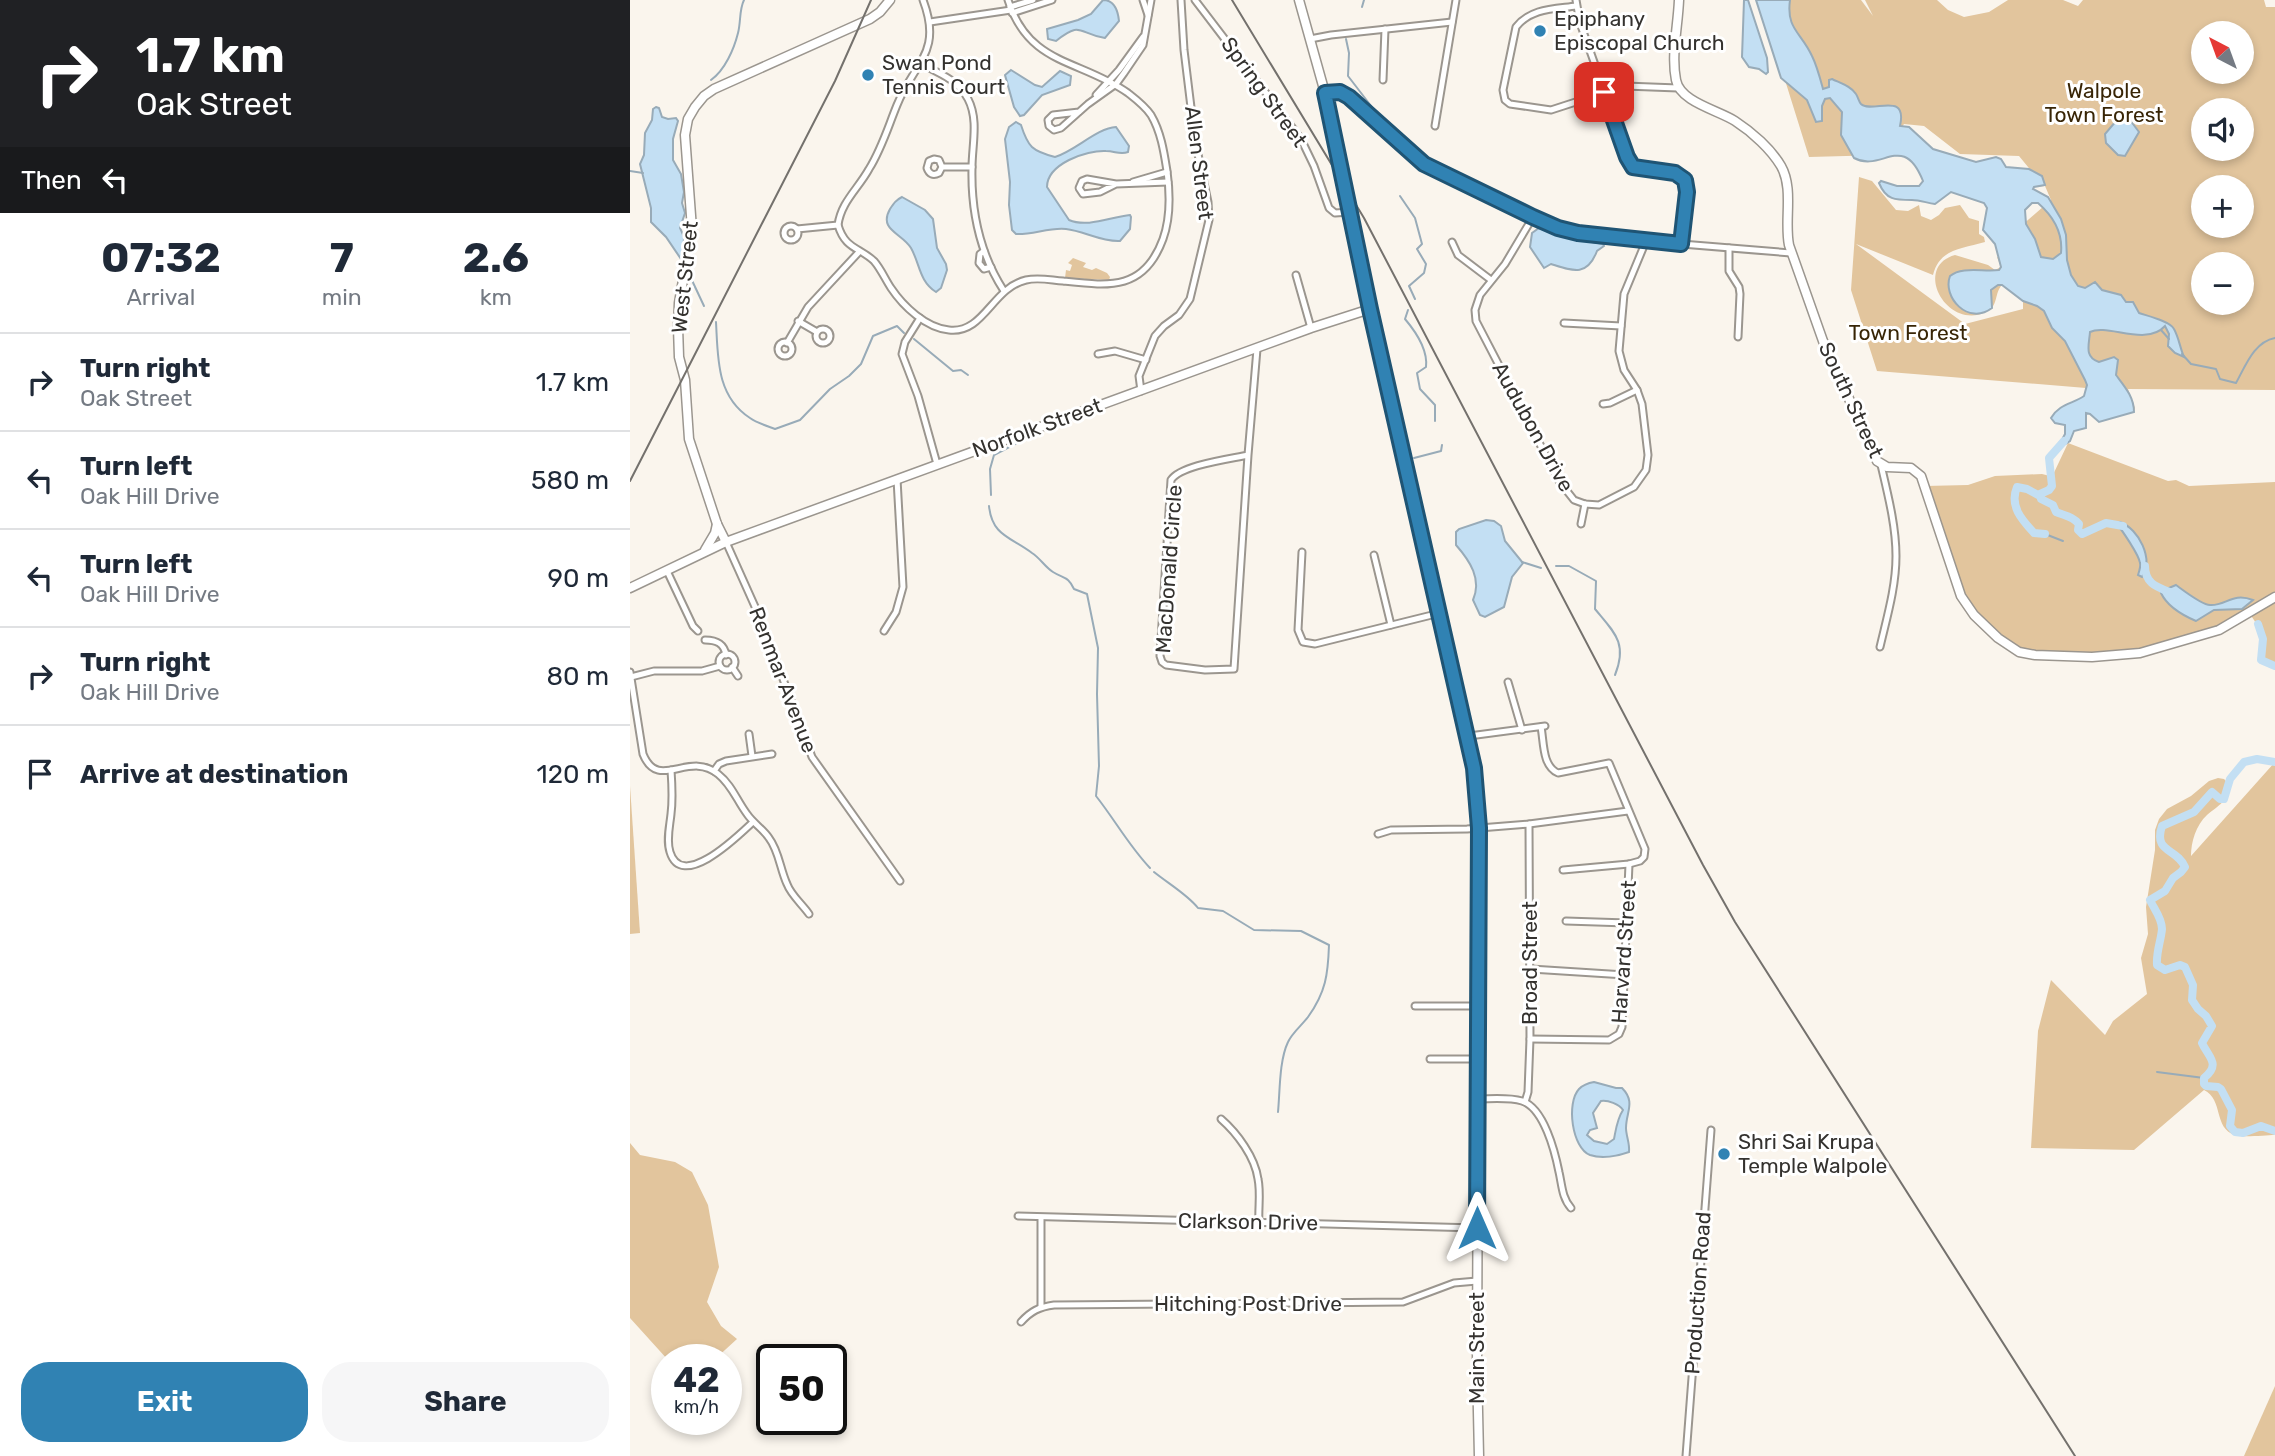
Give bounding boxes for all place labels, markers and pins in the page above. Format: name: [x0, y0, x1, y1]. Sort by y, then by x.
place label: Epiphany Episcopal Church: [1554, 6, 1725, 55]
marker: Epiphany Episcopal Church: [1532, 23, 1548, 39]
place label: Swan Pond Tennis Court: [882, 50, 1005, 99]
pin: [1574, 62, 1634, 122]
marker: Swan Pond Tennis Court: [860, 67, 876, 83]
place label: Shri Sai Krupa Temple Walpole: [1738, 1129, 1887, 1178]
marker: Shri Sai Krupa Temple Walpole: [1716, 1146, 1732, 1162]

